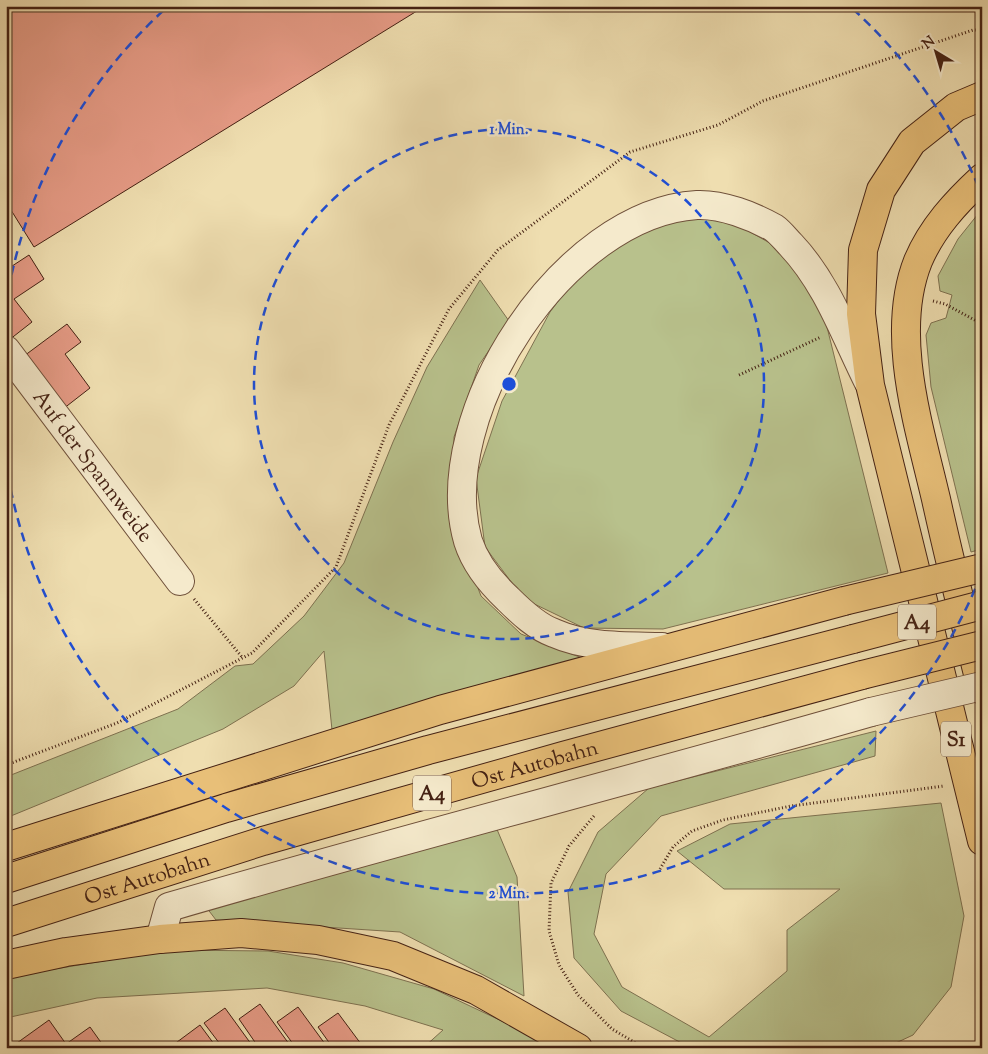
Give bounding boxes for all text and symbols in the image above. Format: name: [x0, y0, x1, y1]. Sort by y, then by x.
north arrow: [910, 28, 960, 78]
text: N: [919, 32, 940, 55]
text: 1 Min.: [490, 120, 529, 141]
centre of rings: [500, 375, 518, 393]
street label: Auf der Spannweide: [24, 384, 159, 550]
road number: A4: [898, 604, 936, 640]
road number: S1: [941, 722, 971, 756]
street label: Ost Autobahn: [468, 734, 602, 798]
road number: A4: [413, 776, 451, 810]
street label: Ost Autobahn: [81, 846, 214, 914]
text: 2 Min.: [489, 884, 530, 905]

